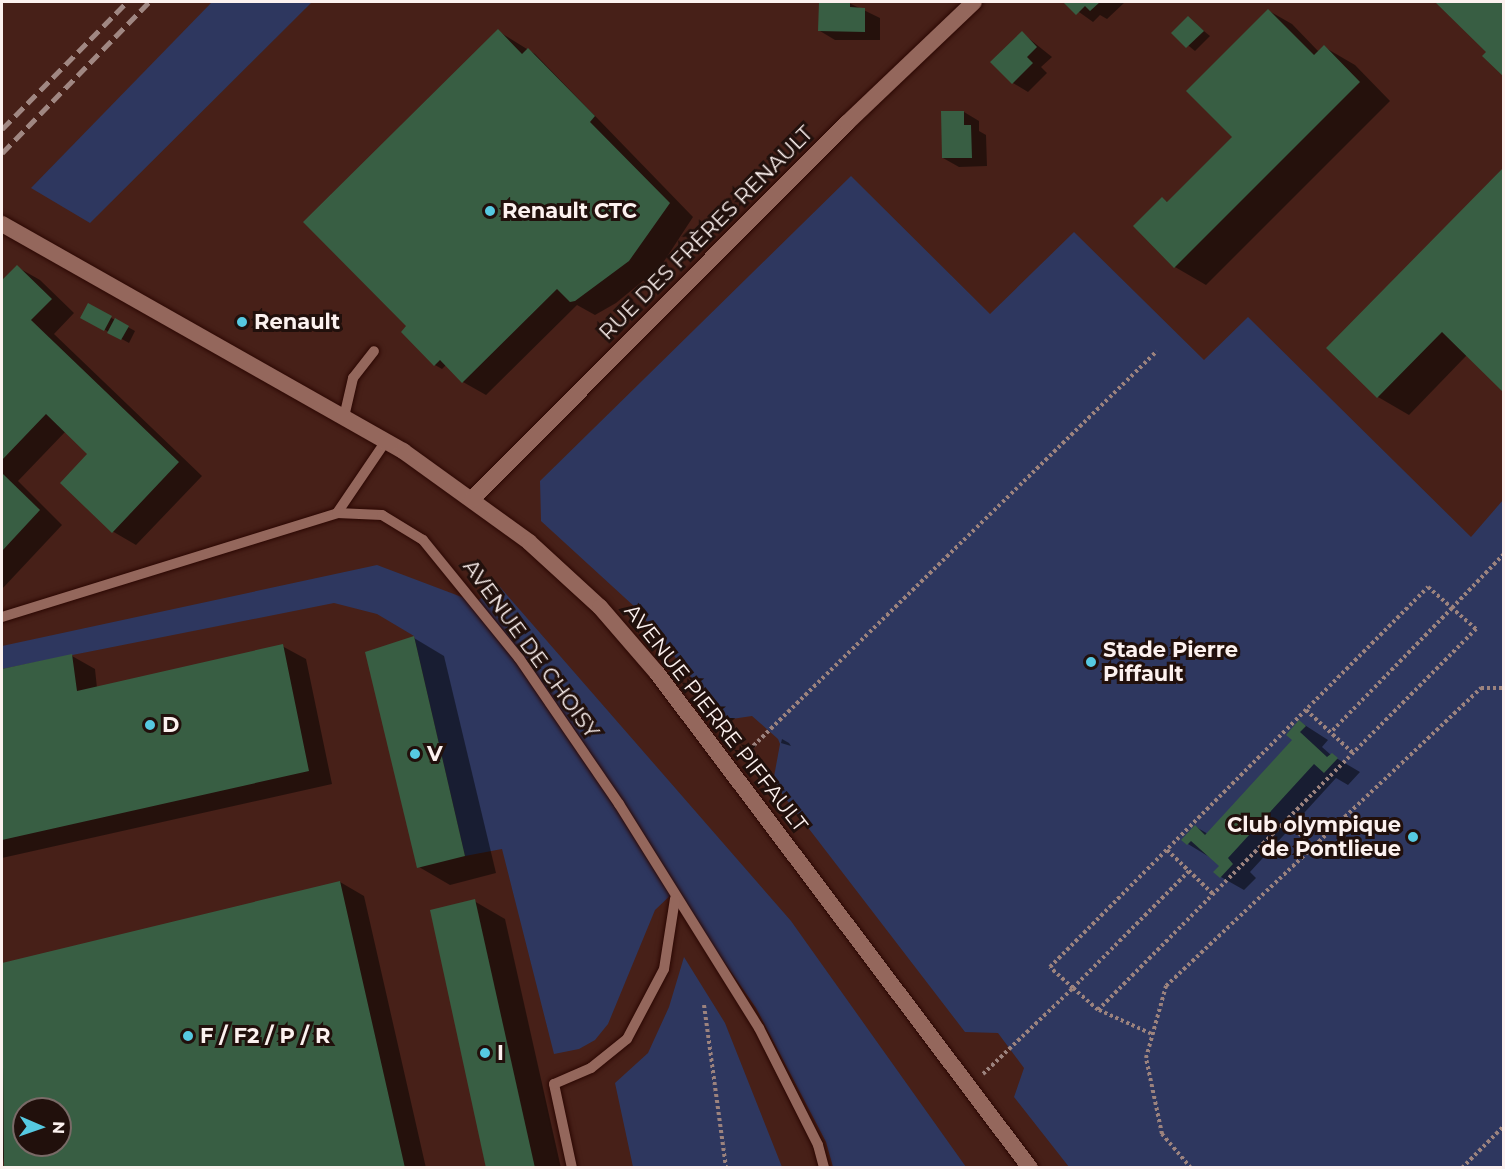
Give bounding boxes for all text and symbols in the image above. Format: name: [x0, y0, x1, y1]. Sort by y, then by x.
street label: RUE DES FRÈRES RENAULT: [594, 121, 818, 345]
place label: Renault CTC: [502, 198, 637, 224]
marker: Renault CTC: [483, 204, 497, 218]
place label: Renault: [254, 309, 340, 335]
marker: Renault: [235, 315, 249, 329]
street label: AVENUE DE CHOISY: [458, 555, 604, 743]
street label: AVENUE PIERRE PIFFAULT: [619, 599, 813, 837]
place label: Stade Pierre Piffault: [1103, 637, 1238, 687]
marker: Stade Pierre Piffault: [1084, 655, 1098, 669]
place label: D: [162, 712, 179, 738]
marker: D: [143, 718, 157, 732]
place label: V: [427, 741, 443, 767]
marker: V: [408, 747, 422, 761]
place label: Club olympique de Pontlieue: [1227, 812, 1401, 862]
marker: Club olympique de Pontlieue: [1406, 830, 1420, 844]
place label: F / F2 / P / R: [200, 1023, 330, 1049]
marker: F / F2 / P / R: [181, 1029, 195, 1043]
place label: I: [497, 1040, 504, 1066]
marker: I: [478, 1046, 492, 1060]
north arrow: [12, 1097, 72, 1157]
text: N: [49, 1121, 68, 1134]

